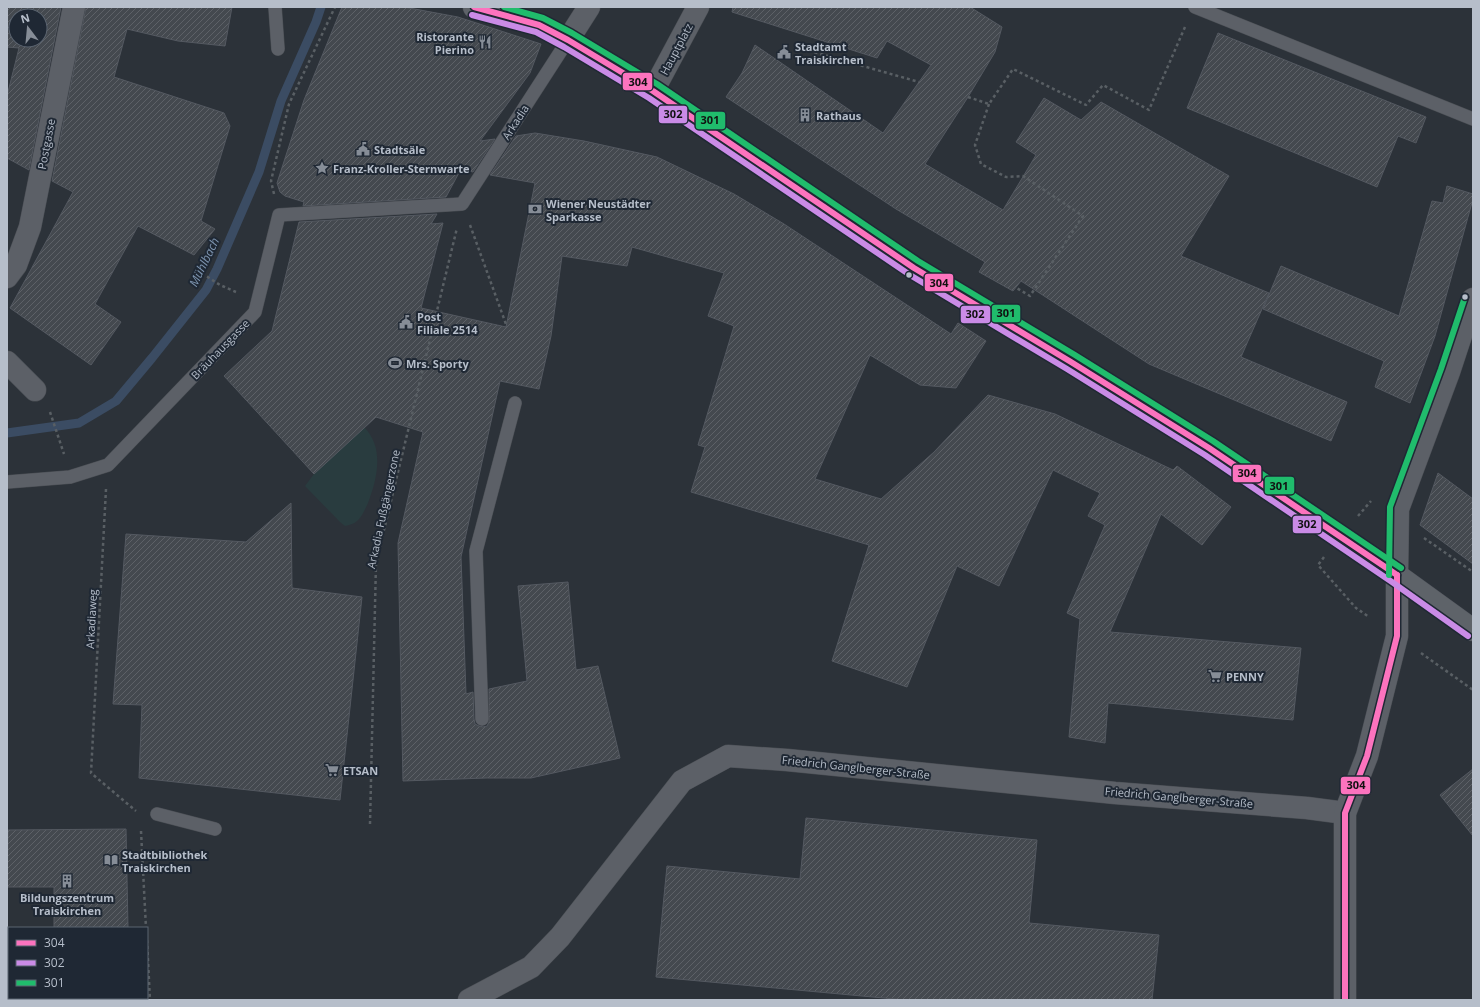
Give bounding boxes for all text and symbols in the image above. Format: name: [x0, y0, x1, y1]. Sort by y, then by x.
north arrow: [8, 8, 48, 48]
text: N: [19, 9, 31, 26]
street label: Hauptplatz: [656, 21, 696, 77]
place label: Ristorante Pierino: [416, 29, 474, 57]
restaurant icon: Ristorante Pierino: [477, 34, 493, 50]
place label: Stadtamt Traiskirchen: [795, 39, 864, 67]
public building icon: Stadtamt Traiskirchen: [776, 44, 792, 60]
line badge: 304: [622, 72, 653, 91]
text: 304: [629, 74, 648, 89]
street label: Arkadia: [498, 102, 532, 142]
line badge: 302: [658, 105, 688, 124]
text: 302: [664, 106, 682, 121]
building icon: Rathaus: [797, 107, 813, 123]
place label: Rathaus: [816, 108, 862, 123]
line badge: 301: [695, 111, 726, 130]
text: 301: [701, 112, 719, 127]
street label: Postgasse: [34, 117, 58, 171]
public building icon: Stadtsäle: [355, 141, 371, 157]
place label: Stadtsäle: [374, 142, 426, 157]
place icon: Franz-Kroller-Sternwarte: [314, 160, 330, 176]
place label: Franz-Kroller-Sternwarte: [333, 161, 470, 176]
place label: Wiener Neustädter Sparkasse: [546, 196, 651, 224]
bank icon: Wiener Neustädter Sparkasse: [527, 201, 543, 217]
water label: Mühlbach: [185, 234, 223, 290]
unlabelled marker: [904, 270, 914, 280]
line badge: 304: [924, 273, 954, 292]
text: 304: [930, 275, 949, 290]
unlabelled marker: [1460, 292, 1470, 302]
line badge: 301: [991, 304, 1021, 323]
line badge: 302: [960, 305, 991, 324]
text: 301: [997, 305, 1015, 320]
text: 302: [966, 306, 984, 321]
place label: Post Filiale 2514: [417, 309, 478, 337]
public building icon: Post Filiale 2514: [398, 314, 414, 330]
street label: Bräuhausgasse: [187, 316, 253, 382]
sports icon: Mrs. Sporty: [387, 355, 403, 371]
place label: Mrs. Sporty: [406, 356, 469, 371]
street label: Arkadia Fußgängerzone: [363, 448, 403, 570]
line badge: 304: [1232, 464, 1262, 483]
text: 304: [1238, 465, 1257, 480]
line badge: 301: [1264, 476, 1295, 495]
text: 301: [1270, 478, 1288, 493]
line badge: 302: [1292, 515, 1322, 534]
text: 302: [1298, 516, 1316, 531]
street label: Arkadiaweg: [82, 589, 100, 649]
supermarket icon: PENNY: [1207, 668, 1223, 684]
place label: PENNY: [1226, 669, 1264, 684]
street label: Friedrich Ganglberger-Straße: [781, 752, 931, 782]
supermarket icon: ETSAN: [324, 762, 340, 778]
place label: ETSAN: [343, 763, 378, 778]
line badge: 304: [1340, 776, 1371, 795]
text: 304: [1347, 777, 1366, 792]
street label: Friedrich Ganglberger-Straße: [1104, 783, 1254, 811]
place label: Stadtbibliothek Traiskirchen: [122, 847, 208, 875]
library icon: Stadtbibliothek Traiskirchen: [103, 852, 119, 868]
building icon: Bildungszentrum Traiskirchen: [59, 873, 75, 889]
place label: Bildungszentrum Traiskirchen: [20, 890, 114, 918]
legend: [8, 927, 148, 999]
text: 304: [44, 934, 65, 951]
text: 302: [44, 954, 65, 971]
text: 301: [44, 974, 65, 991]

